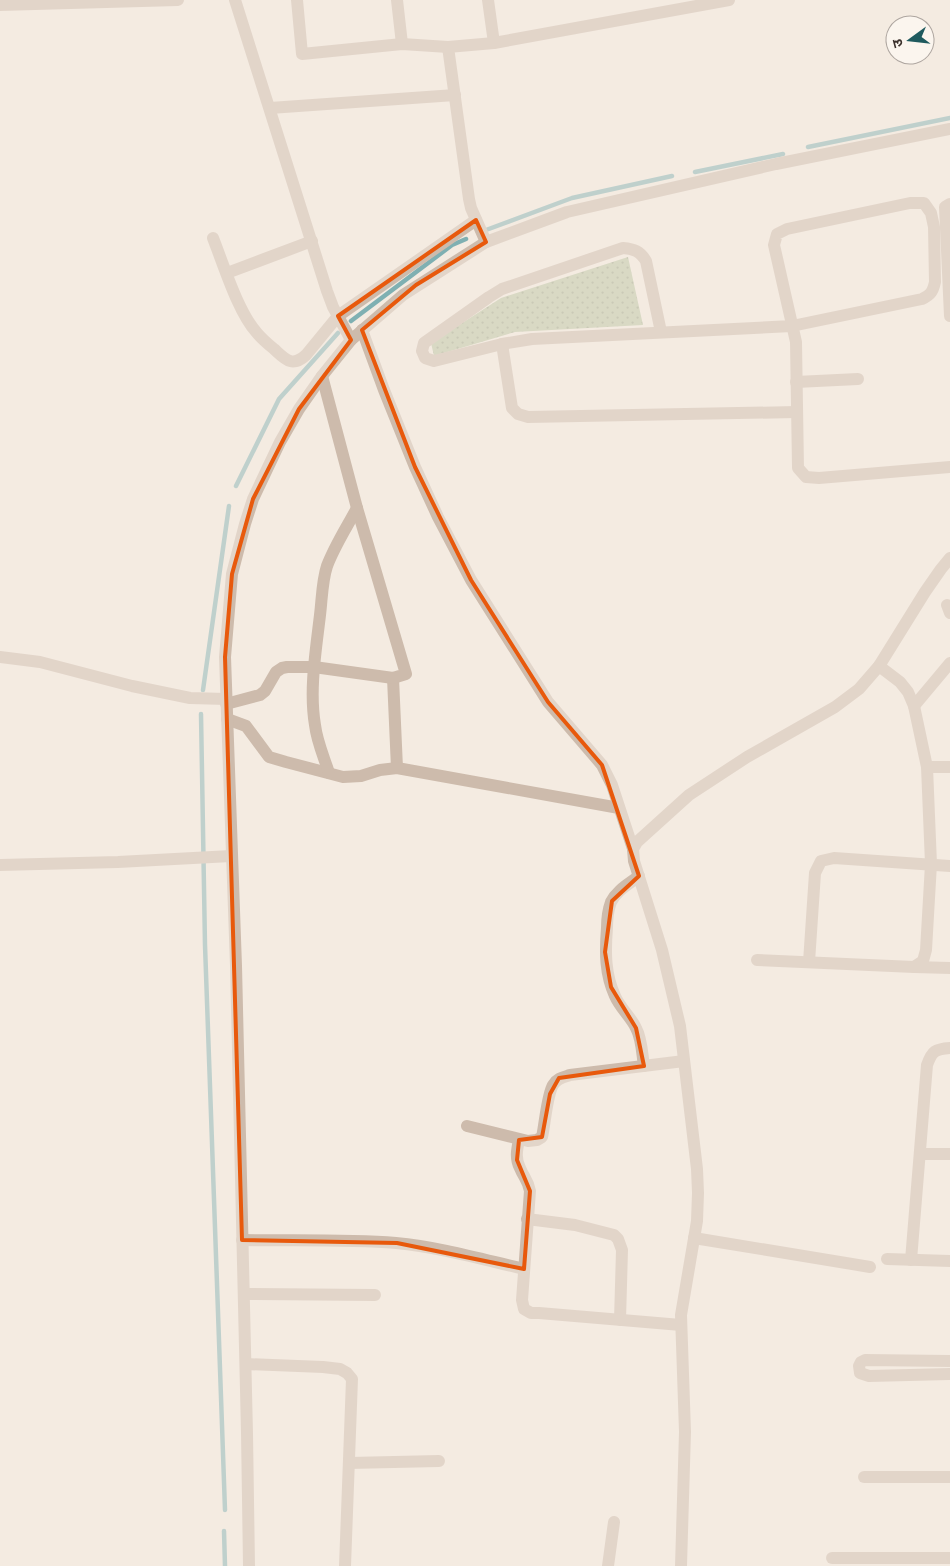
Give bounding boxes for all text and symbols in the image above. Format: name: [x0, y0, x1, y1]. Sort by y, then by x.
north arrow: [885, 15, 935, 65]
text: उ: [887, 36, 907, 50]

